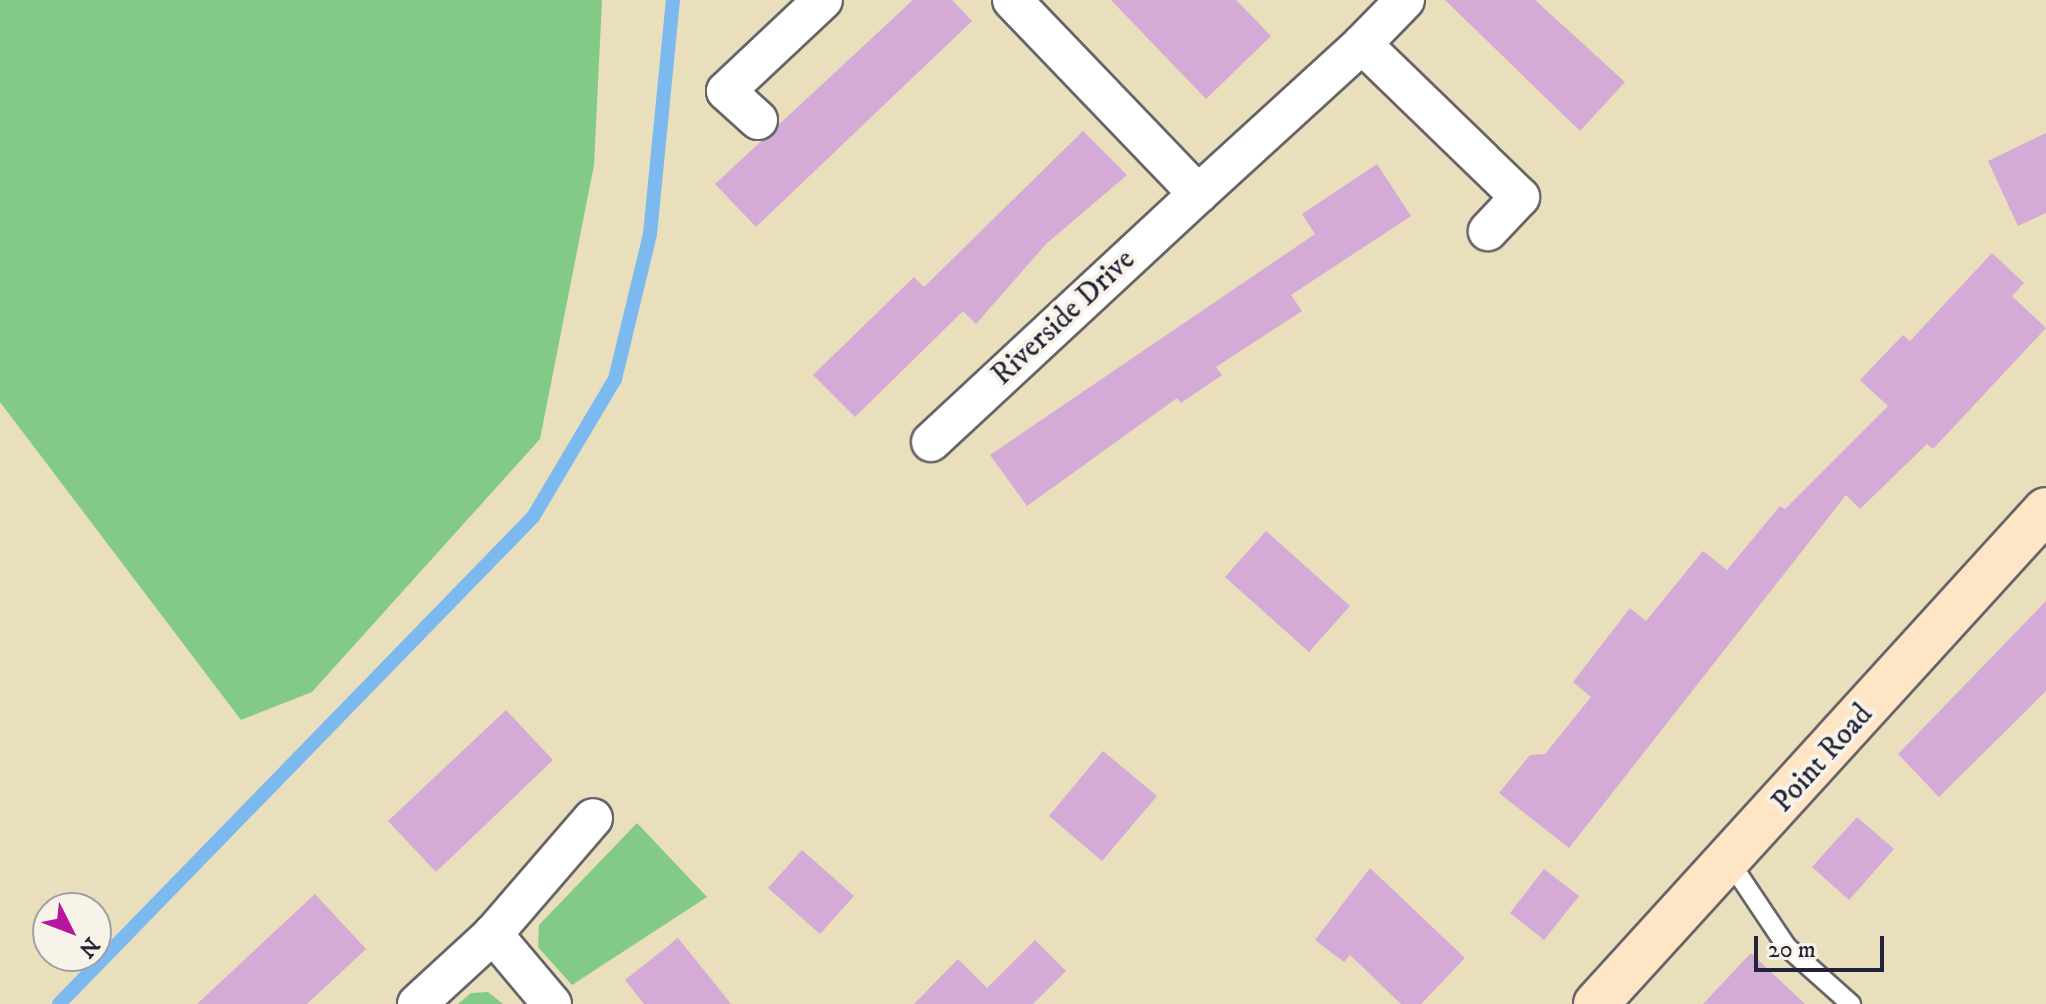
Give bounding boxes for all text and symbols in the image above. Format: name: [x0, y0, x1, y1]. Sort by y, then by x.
street label: Riverside Drive: [985, 243, 1143, 393]
street label: Point Road: [1765, 698, 1881, 820]
north arrow: [32, 892, 112, 972]
scale bar: [1758, 920, 1888, 970]
text: N: [73, 931, 105, 963]
text: 20 m: [1768, 935, 1816, 965]

